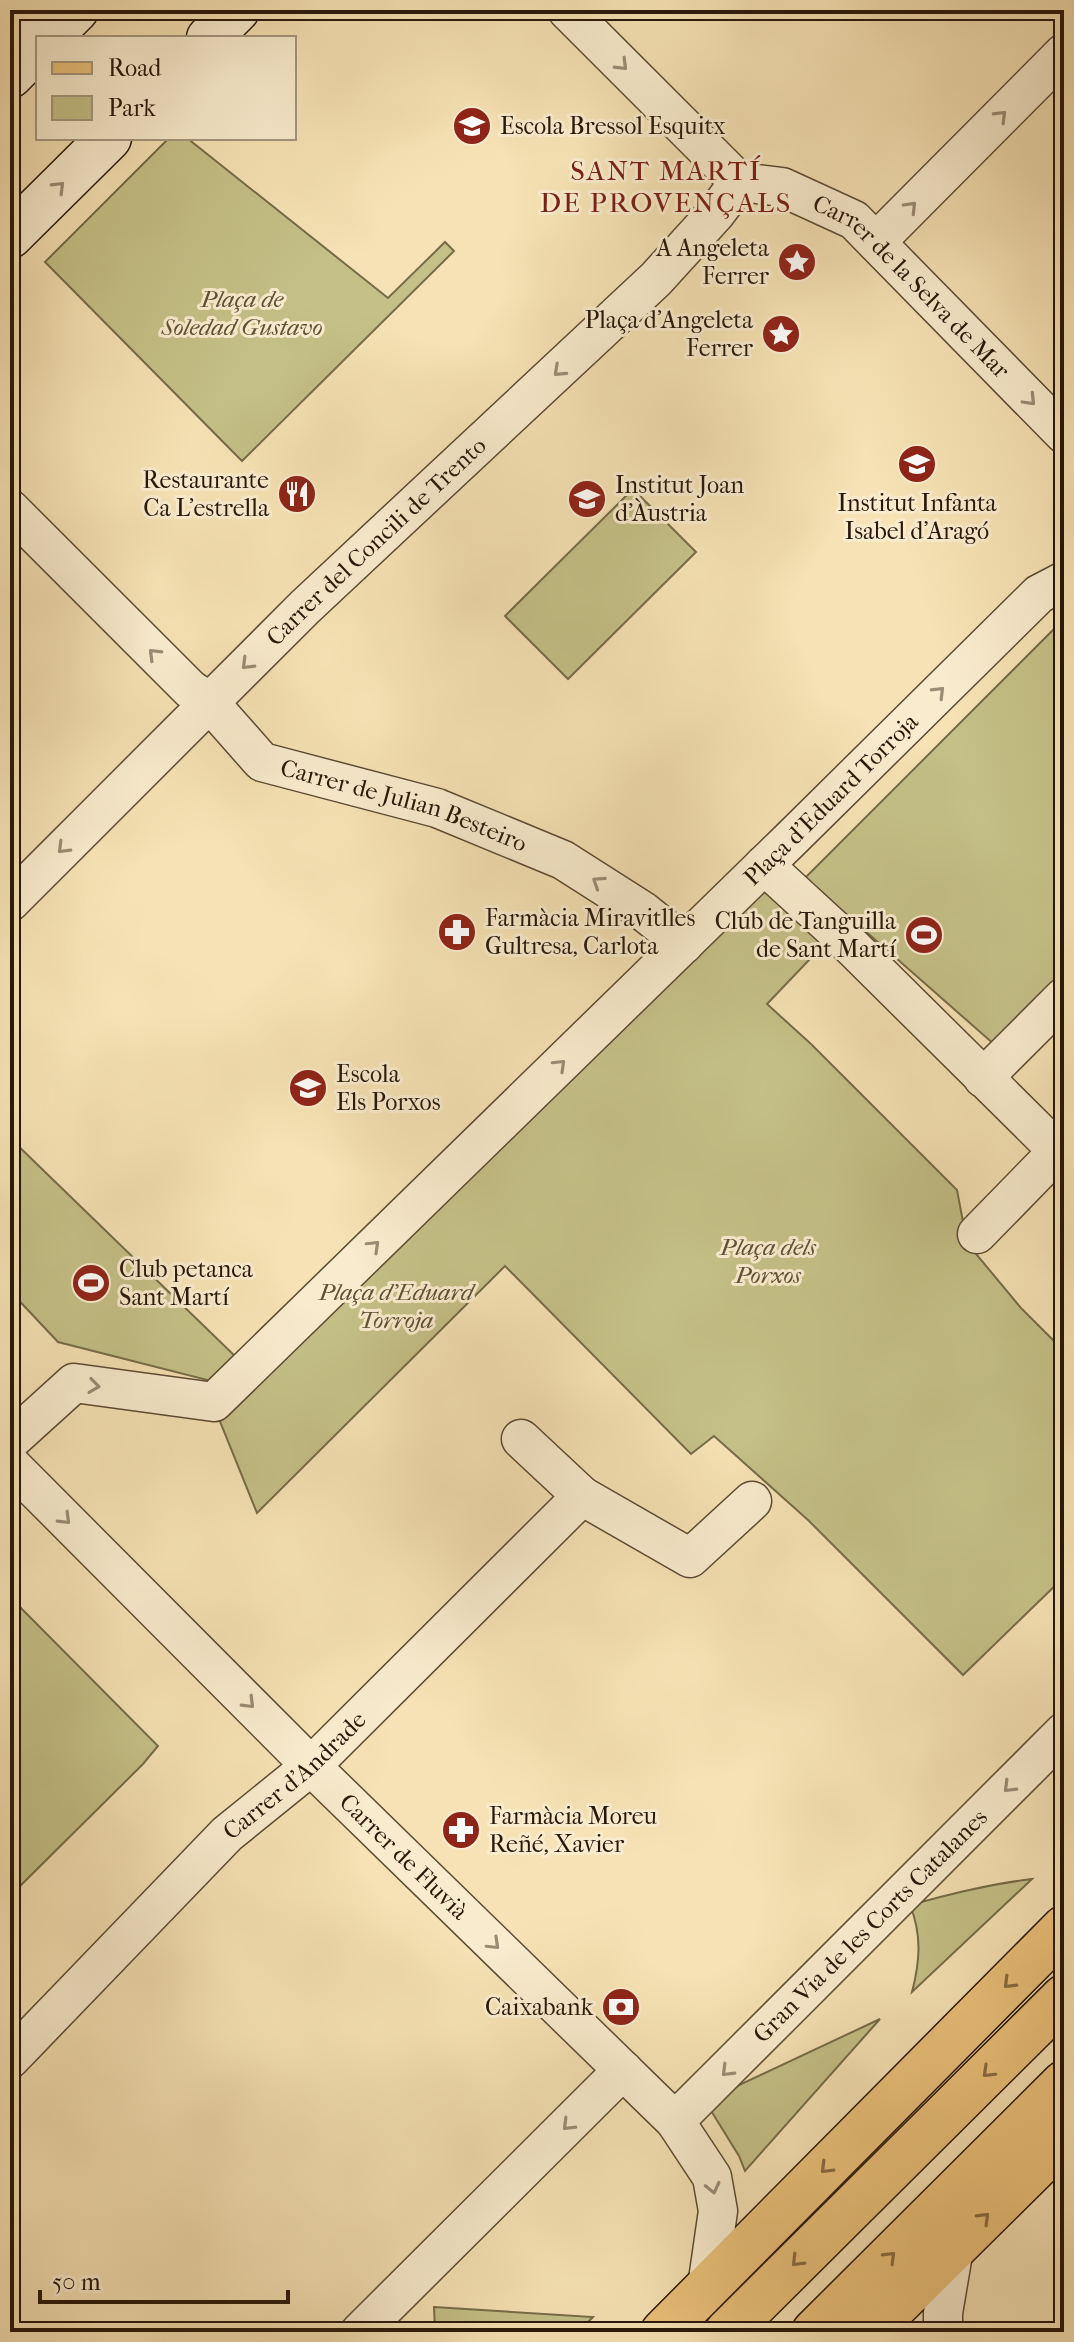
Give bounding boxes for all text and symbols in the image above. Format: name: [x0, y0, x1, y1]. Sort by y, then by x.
legend: [36, 36, 296, 140]
text: Road: [108, 54, 162, 82]
one-way arrow: [613, 56, 627, 70]
text: Park: [108, 94, 156, 122]
school or university icon: Escola Bressol Esquitx: [451, 105, 493, 147]
one-way arrow: [992, 111, 1006, 125]
place label: Escola Bressol Esquitx: [500, 112, 726, 140]
district label: SANT MARTÍ DE PROVENÇALS: [540, 154, 792, 219]
one-way arrow: [50, 182, 64, 196]
street label: Carrer de la Selva de Mar: [808, 189, 1016, 385]
one-way arrow: [901, 202, 916, 216]
place label: A Angeleta Ferrer: [655, 234, 770, 290]
place icon: A Angeleta Ferrer: [776, 241, 818, 283]
park label: Plaça de Soledad Gustavo: [160, 285, 323, 341]
place label: Plaça d'Angeleta Ferrer: [585, 306, 754, 362]
place icon: Plaça d'Angeleta Ferrer: [760, 313, 802, 355]
one-way arrow: [553, 361, 568, 375]
one-way arrow: [1021, 391, 1036, 405]
street label: Carrer del Concili de Trento: [261, 431, 492, 651]
school or university icon: Institut Infanta Isabel d'Aragó: [896, 443, 938, 485]
place label: Restaurante Ca L'estrella: [143, 466, 270, 522]
place label: Institut Joan d'Àustria: [615, 471, 744, 527]
restaurant icon: Restaurante Ca L'estrella: [276, 473, 318, 515]
school or university icon: Institut Joan d'Àustria: [566, 478, 608, 520]
place label: Institut Infanta Isabel d'Aragó: [837, 489, 997, 545]
one-way arrow: [149, 649, 163, 663]
one-way arrow: [242, 655, 256, 669]
one-way arrow: [930, 687, 944, 702]
street label: Plaça d'Eduard Torroja: [738, 707, 924, 891]
street label: Carrer de Julian Besteiro: [278, 753, 531, 858]
one-way arrow: [58, 839, 72, 853]
one-way arrow: [592, 877, 606, 892]
place label: Farmàcia Miravitlles Gultresa, Carlota: [485, 904, 695, 960]
place label: Club de Tanguilla de Sant Martí: [715, 907, 897, 963]
pharmacy icon: Farmàcia Miravitlles Gultresa, Carlota: [436, 911, 478, 953]
sports icon: Club de Tanguilla de Sant Martí: [903, 914, 945, 956]
one-way arrow: [551, 1059, 565, 1074]
place label: Escola Els Porxos: [336, 1060, 441, 1116]
school or university icon: Escola Els Porxos: [287, 1067, 329, 1109]
park label: Plaça dels Porxos: [719, 1233, 817, 1289]
one-way arrow: [364, 1242, 379, 1256]
place label: Club petanca Sant Martí: [119, 1255, 254, 1311]
sports icon: Club petanca Sant Martí: [70, 1262, 112, 1304]
park label: Plaça d'Eduard Torroja: [318, 1278, 476, 1334]
one-way arrow: [87, 1377, 101, 1394]
one-way arrow: [56, 1510, 70, 1524]
one-way arrow: [239, 1694, 254, 1708]
street label: Carrer d'Andrade: [217, 1705, 372, 1845]
one-way arrow: [1004, 1778, 1018, 1792]
street label: Carrer de Fluvià: [334, 1788, 474, 1926]
place label: Farmàcia Moreu Reñé, Xavier: [489, 1802, 658, 1858]
street label: Gran Via de les Corts Catalanes: [747, 1803, 993, 2049]
pharmacy icon: Farmàcia Moreu Reñé, Xavier: [440, 1809, 482, 1851]
one-way arrow: [485, 1935, 499, 1949]
one-way arrow: [1004, 1974, 1018, 1989]
bank icon: Caixabank: [600, 1986, 642, 2028]
place label: Caixabank: [485, 1993, 594, 2021]
one-way arrow: [722, 2062, 736, 2076]
one-way arrow: [983, 2062, 997, 2077]
one-way arrow: [563, 2116, 577, 2130]
one-way arrow: [820, 2159, 835, 2173]
one-way arrow: [704, 2181, 721, 2195]
one-way arrow: [975, 2213, 989, 2227]
one-way arrow: [792, 2252, 806, 2266]
one-way arrow: [880, 2252, 895, 2267]
scale bar: [40, 2254, 288, 2304]
text: 50 m: [52, 2268, 101, 2296]

